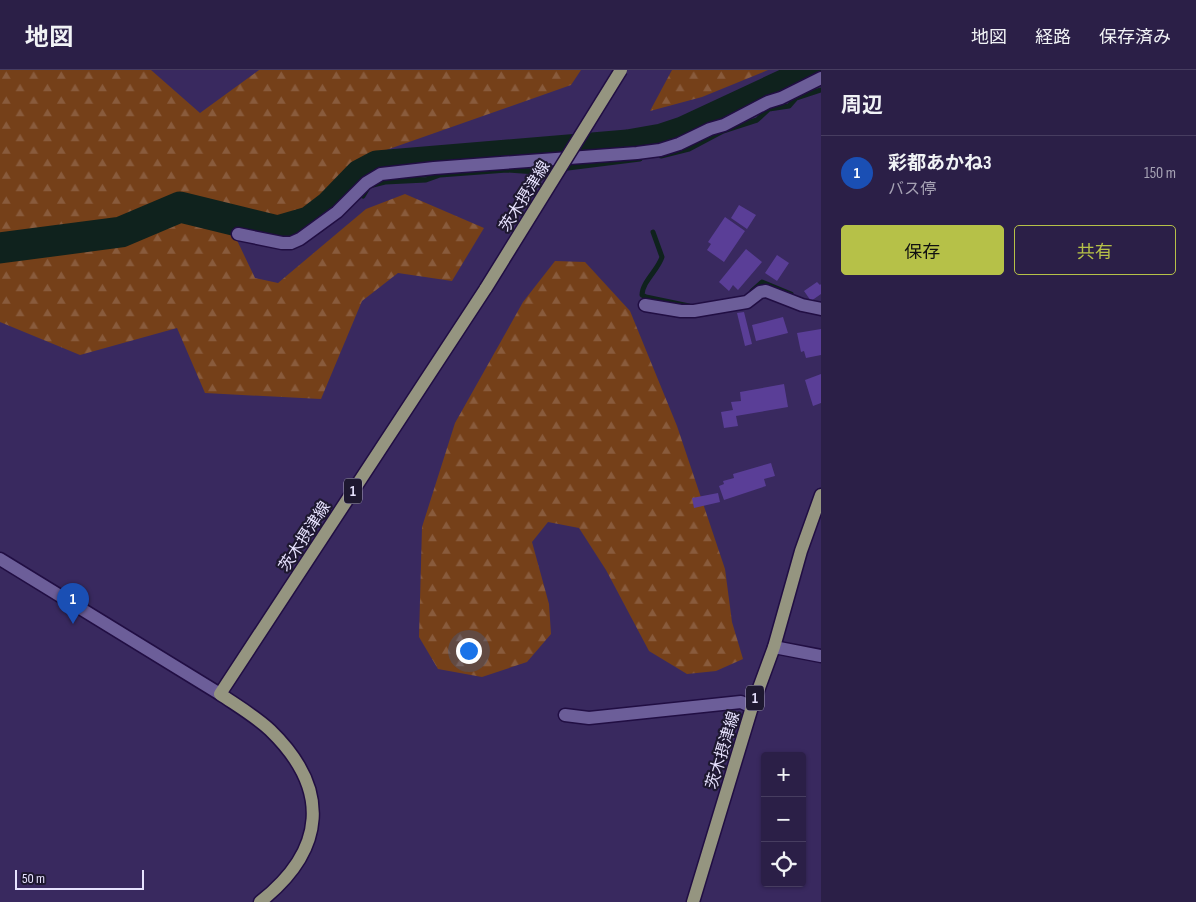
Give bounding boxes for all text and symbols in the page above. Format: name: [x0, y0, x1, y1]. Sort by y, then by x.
text: 地図: [25, 23, 73, 52]
text: 地図: [971, 27, 1007, 48]
text: 経路: [1035, 27, 1071, 48]
text: 保存済み: [1099, 27, 1171, 48]
text: 周辺: [841, 93, 883, 118]
text: 彩都あかね3: [888, 152, 992, 175]
street label: 茨木摂津線: [496, 158, 555, 236]
text: 1: [854, 164, 860, 183]
text: 150 m: [1144, 164, 1176, 183]
text: バス停: [888, 180, 936, 199]
button: 保存: [841, 225, 1004, 275]
button: 共有: [1014, 225, 1176, 275]
road number: 1: [344, 478, 362, 504]
street label: 茨木摂津線: [276, 498, 335, 576]
pin: 1: [57, 583, 89, 624]
your location: [456, 638, 482, 664]
road number: 1: [746, 686, 764, 710]
street label: 茨木摂津線: [703, 709, 744, 791]
map controls: [761, 752, 806, 887]
button: +: [761, 752, 806, 797]
button: −: [761, 797, 806, 842]
button: locate: [761, 842, 806, 887]
scale bar: [15, 867, 144, 890]
text: 50 m: [22, 870, 45, 887]

